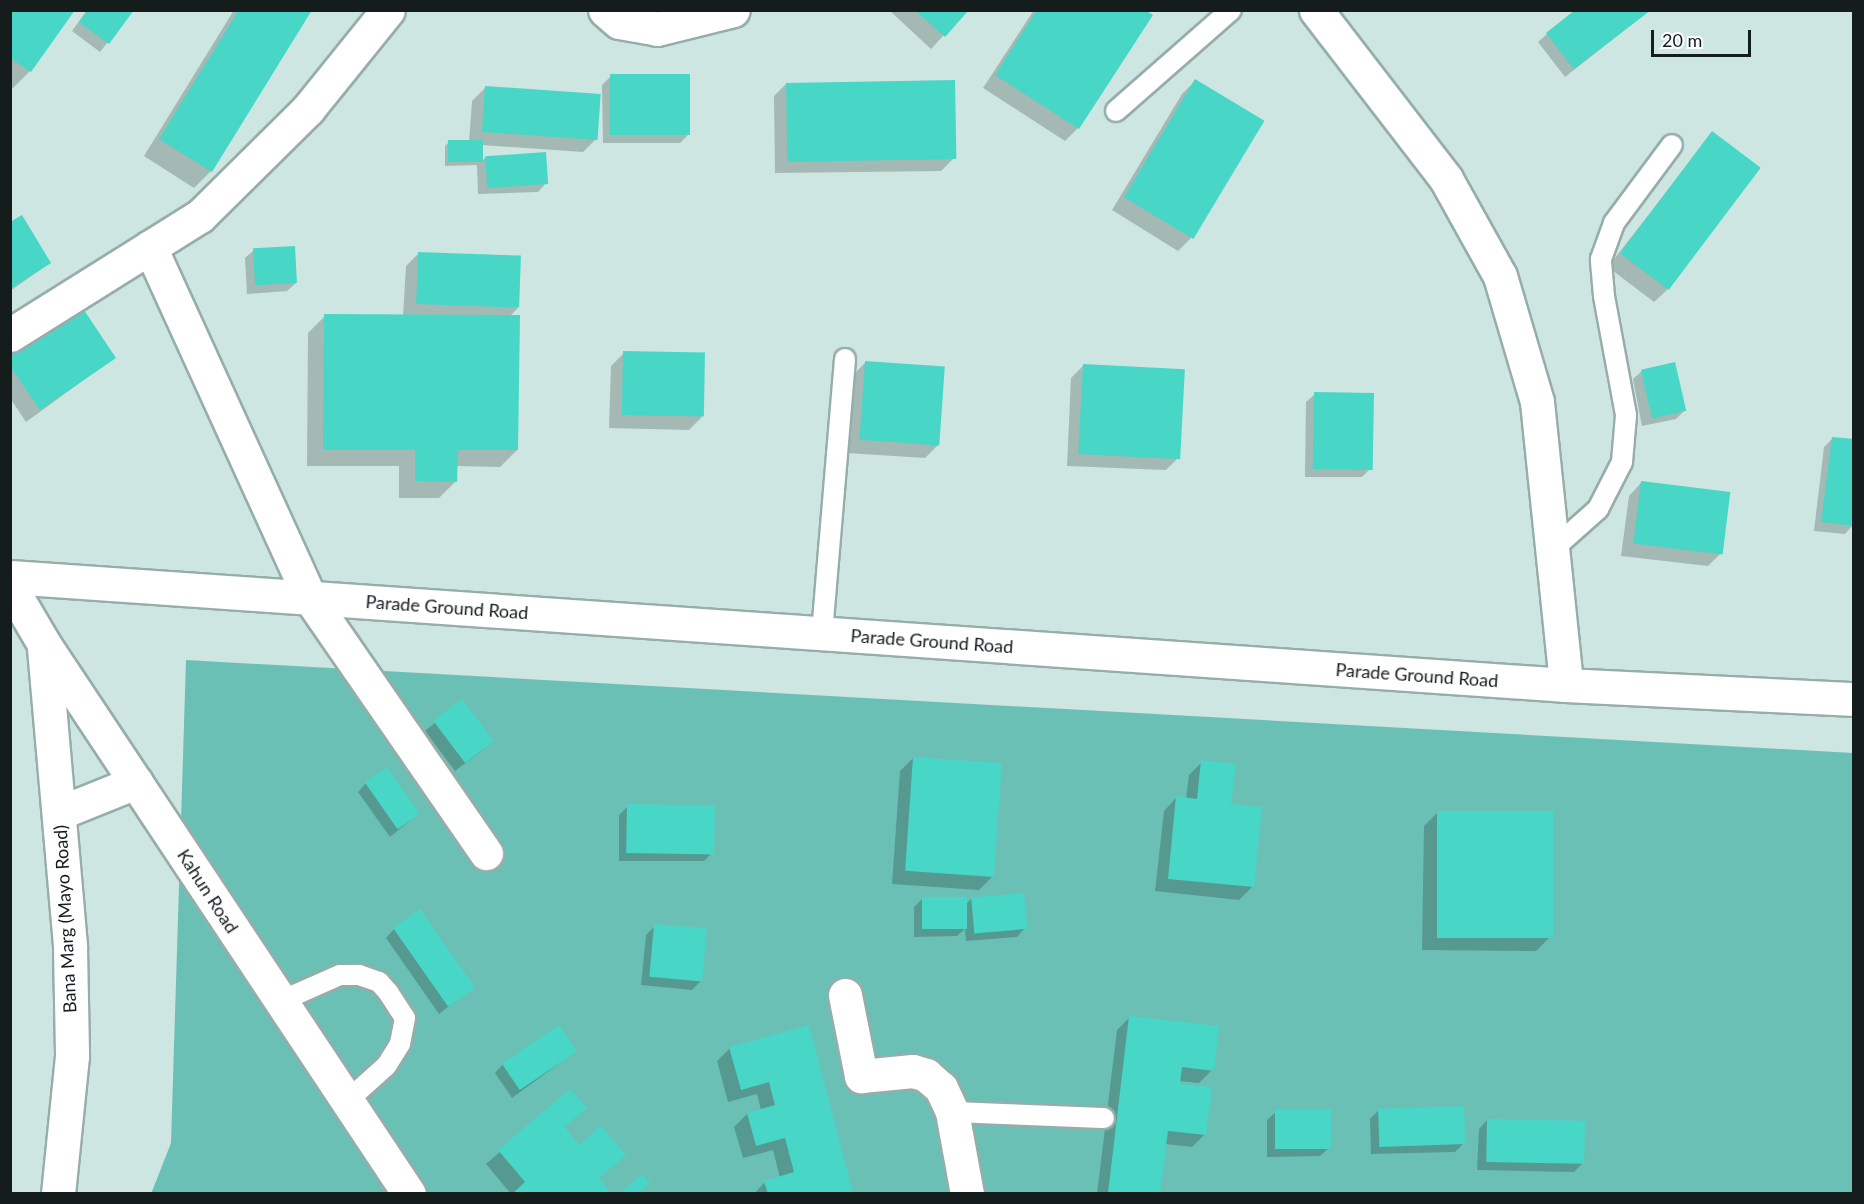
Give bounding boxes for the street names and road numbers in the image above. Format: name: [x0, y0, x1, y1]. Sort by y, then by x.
street label: Parade Ground Road: [365, 591, 529, 623]
street label: Parade Ground Road: [850, 625, 1014, 657]
street label: Parade Ground Road: [1335, 659, 1499, 691]
street label: Bana Marg (Mayo Road): [49, 824, 81, 1014]
street label: Kahun Road: [173, 845, 243, 937]

